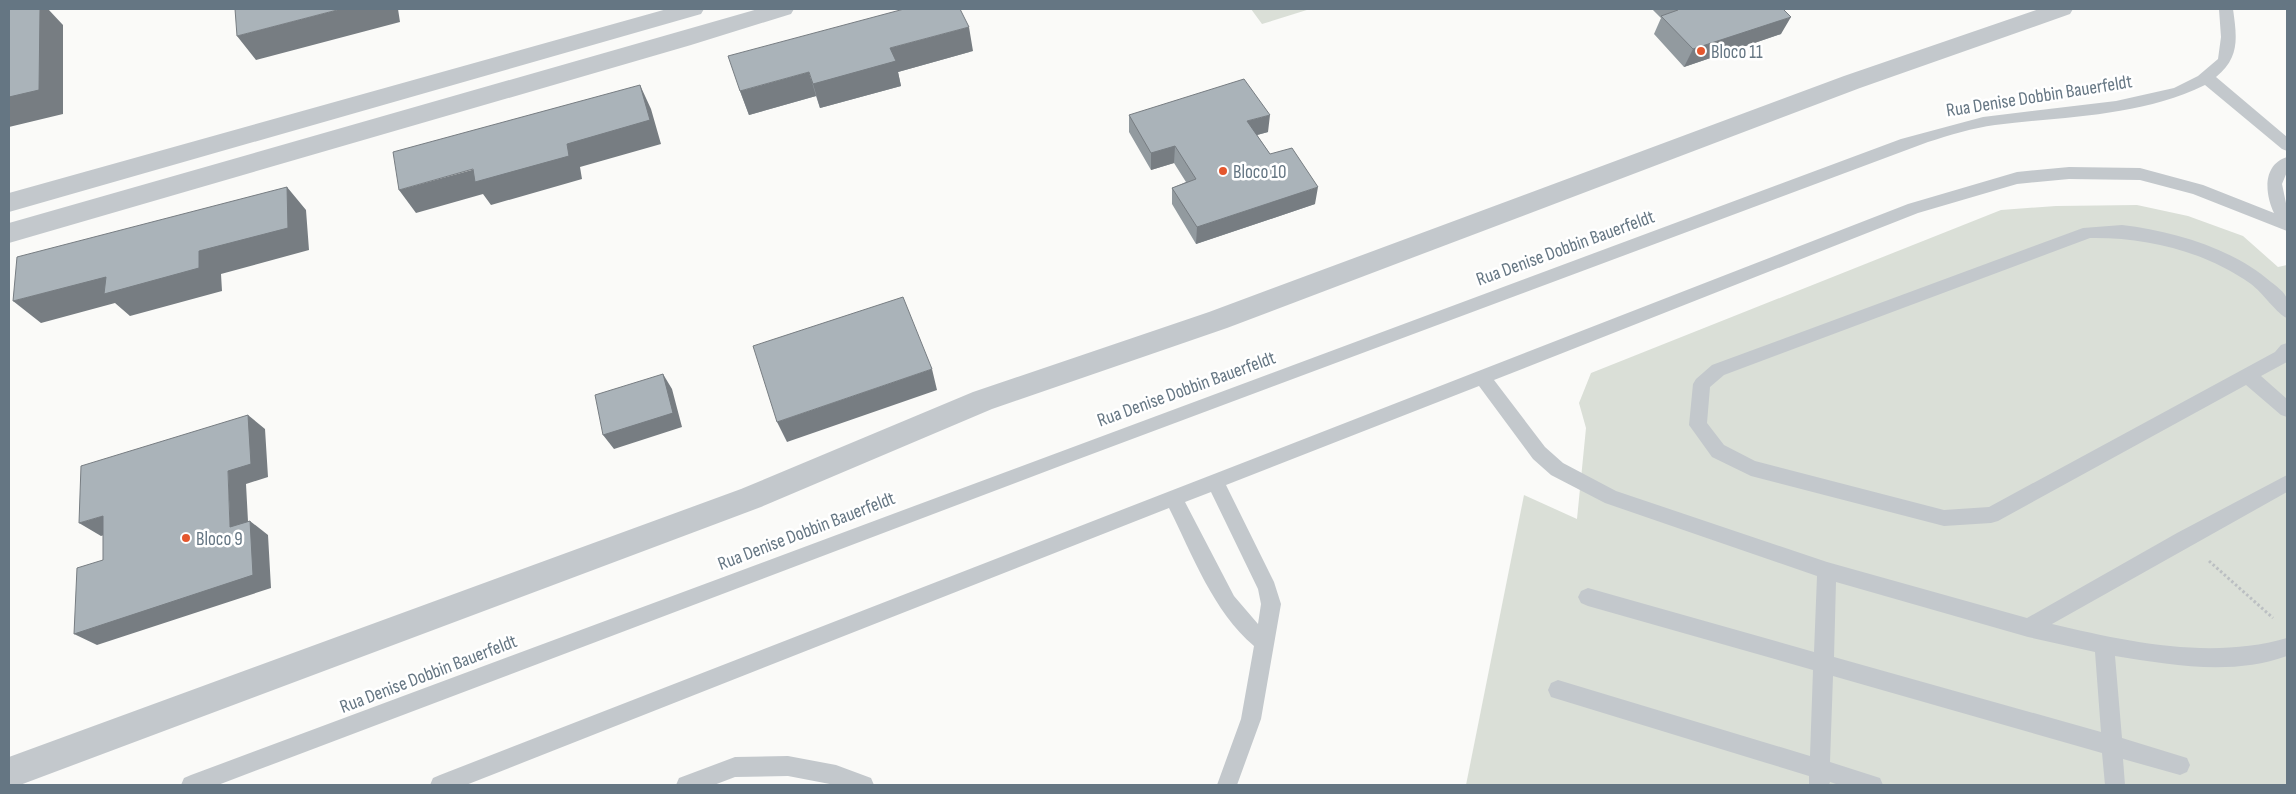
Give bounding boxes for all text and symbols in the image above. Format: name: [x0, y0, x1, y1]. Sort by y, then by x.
place label: Bloco 11: [1711, 41, 1763, 64]
marker: Bloco 11: [1695, 45, 1707, 57]
street label: Rua Denise Dobbin Bauerfeldt: [1945, 70, 2134, 123]
place label: Bloco 10: [1233, 161, 1286, 184]
marker: Bloco 10: [1217, 165, 1229, 177]
street label: Rua Denise Dobbin Bauerfeldt: [1473, 205, 1658, 291]
street label: Rua Denise Dobbin Bauerfeldt: [1094, 346, 1279, 432]
street label: Rua Denise Dobbin Bauerfeldt: [715, 487, 899, 576]
place label: Bloco 9: [196, 528, 243, 551]
marker: Bloco 9: [180, 532, 192, 544]
street label: Rua Denise Dobbin Bauerfeldt: [337, 630, 521, 719]

